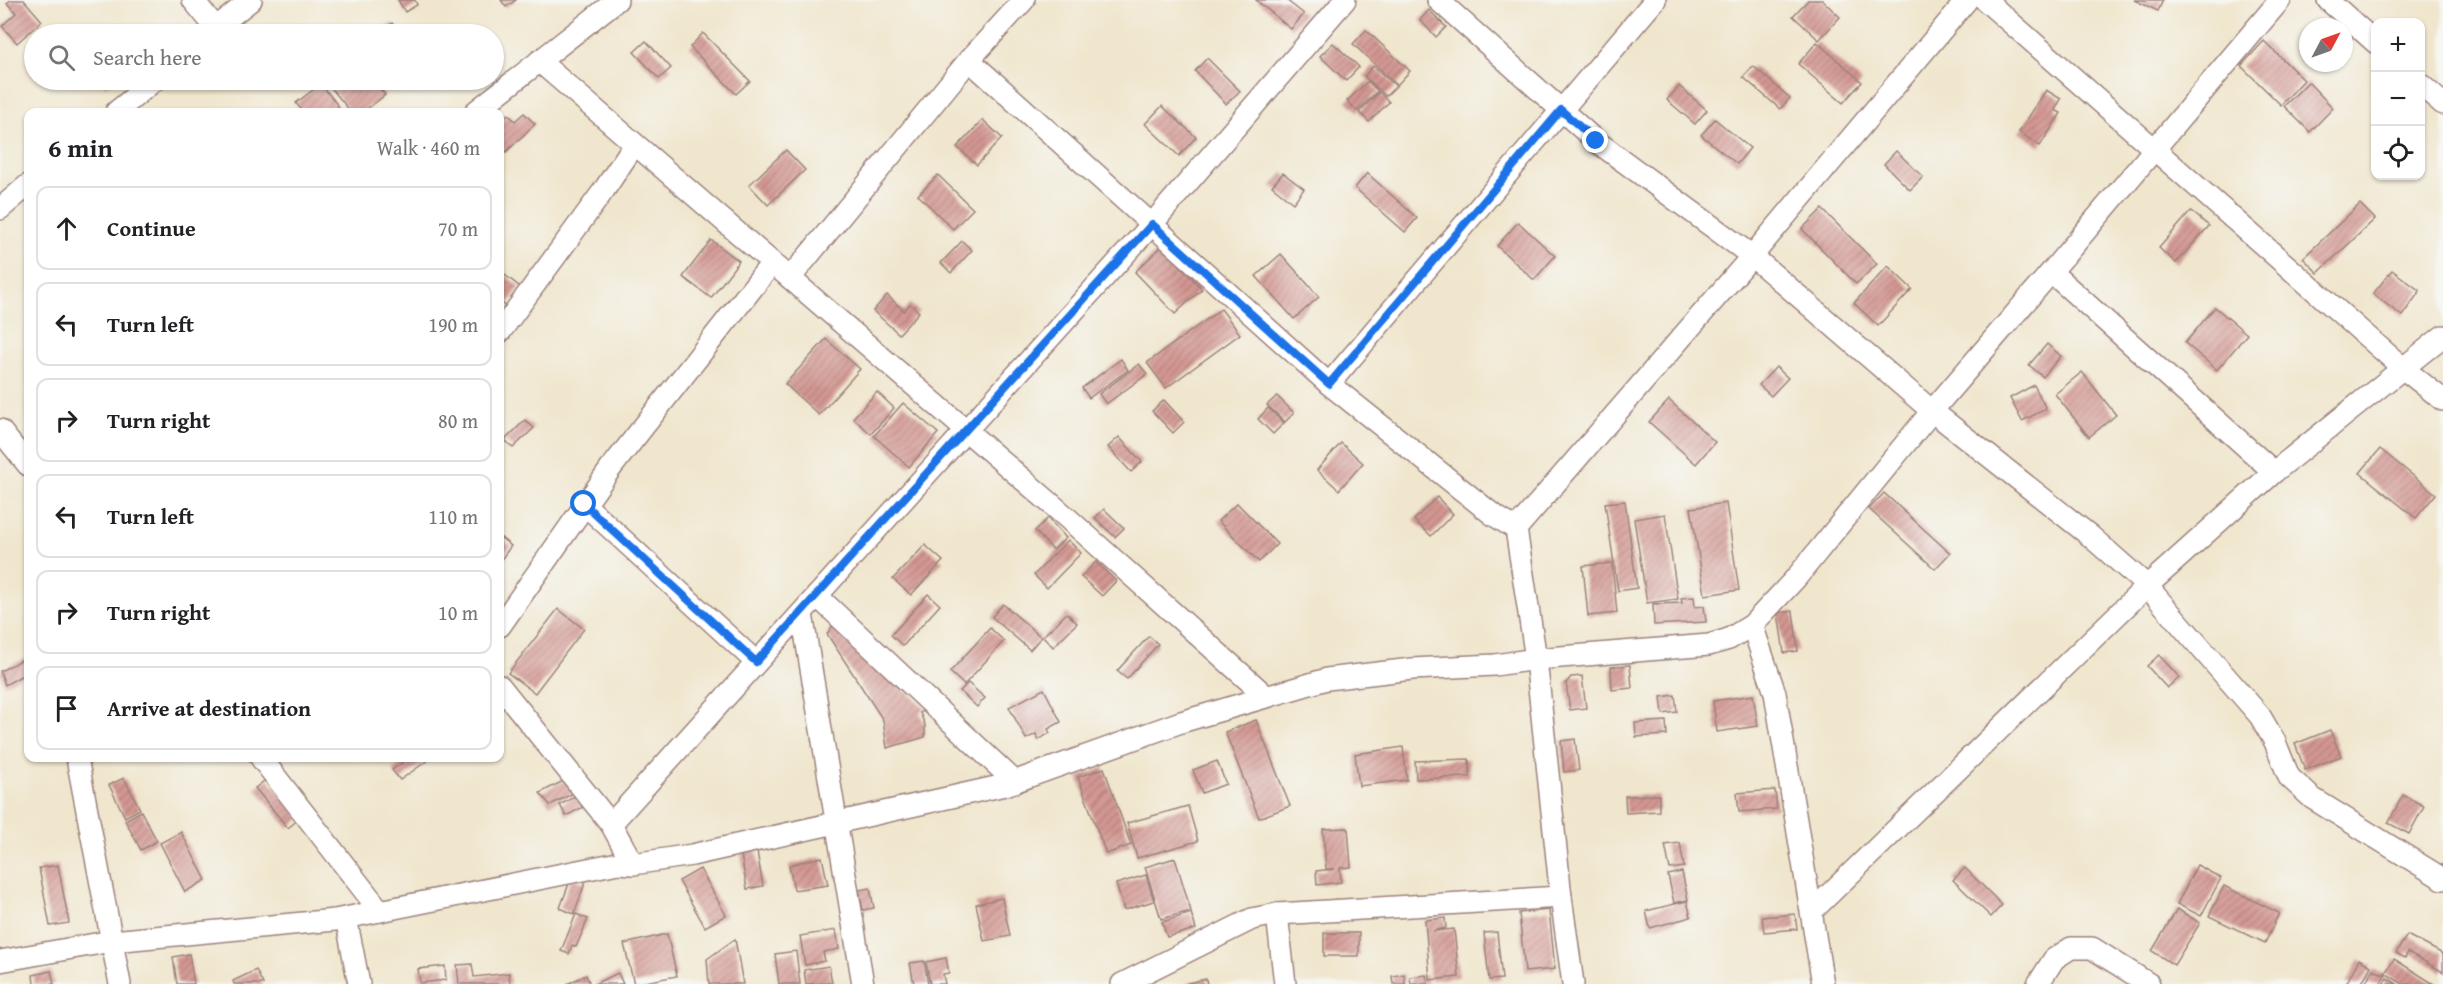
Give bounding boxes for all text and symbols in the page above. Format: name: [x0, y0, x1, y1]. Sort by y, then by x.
north arrow: [2299, 18, 2353, 72]
map controls: [2371, 18, 2425, 180]
button: +: [2371, 18, 2425, 72]
search box: [24, 24, 504, 90]
icon: search: [45, 41, 78, 74]
text: Search here: [93, 41, 202, 73]
button: −: [2371, 72, 2425, 126]
button: locate: [2371, 126, 2425, 180]
route end: [1582, 127, 1608, 153]
text: 6 min: [48, 128, 113, 167]
text: Walk · 460 m: [377, 133, 480, 162]
icon: ahead: [50, 212, 83, 245]
text: Continue: [107, 212, 196, 244]
text: 70 m: [438, 214, 478, 243]
icon: left: [50, 308, 83, 341]
text: Turn left: [107, 308, 194, 340]
text: 190 m: [428, 310, 478, 339]
icon: right: [50, 404, 83, 437]
text: Turn right: [107, 404, 210, 436]
text: 80 m: [438, 406, 478, 435]
route start: [570, 490, 596, 516]
icon: left: [50, 500, 83, 533]
text: Turn left: [107, 500, 194, 532]
text: 110 m: [428, 502, 478, 531]
icon: right: [50, 596, 83, 629]
text: Turn right: [107, 596, 210, 628]
text: 10 m: [438, 598, 478, 627]
icon: arrive: [50, 692, 83, 725]
text: Arrive at destination: [107, 692, 311, 724]

